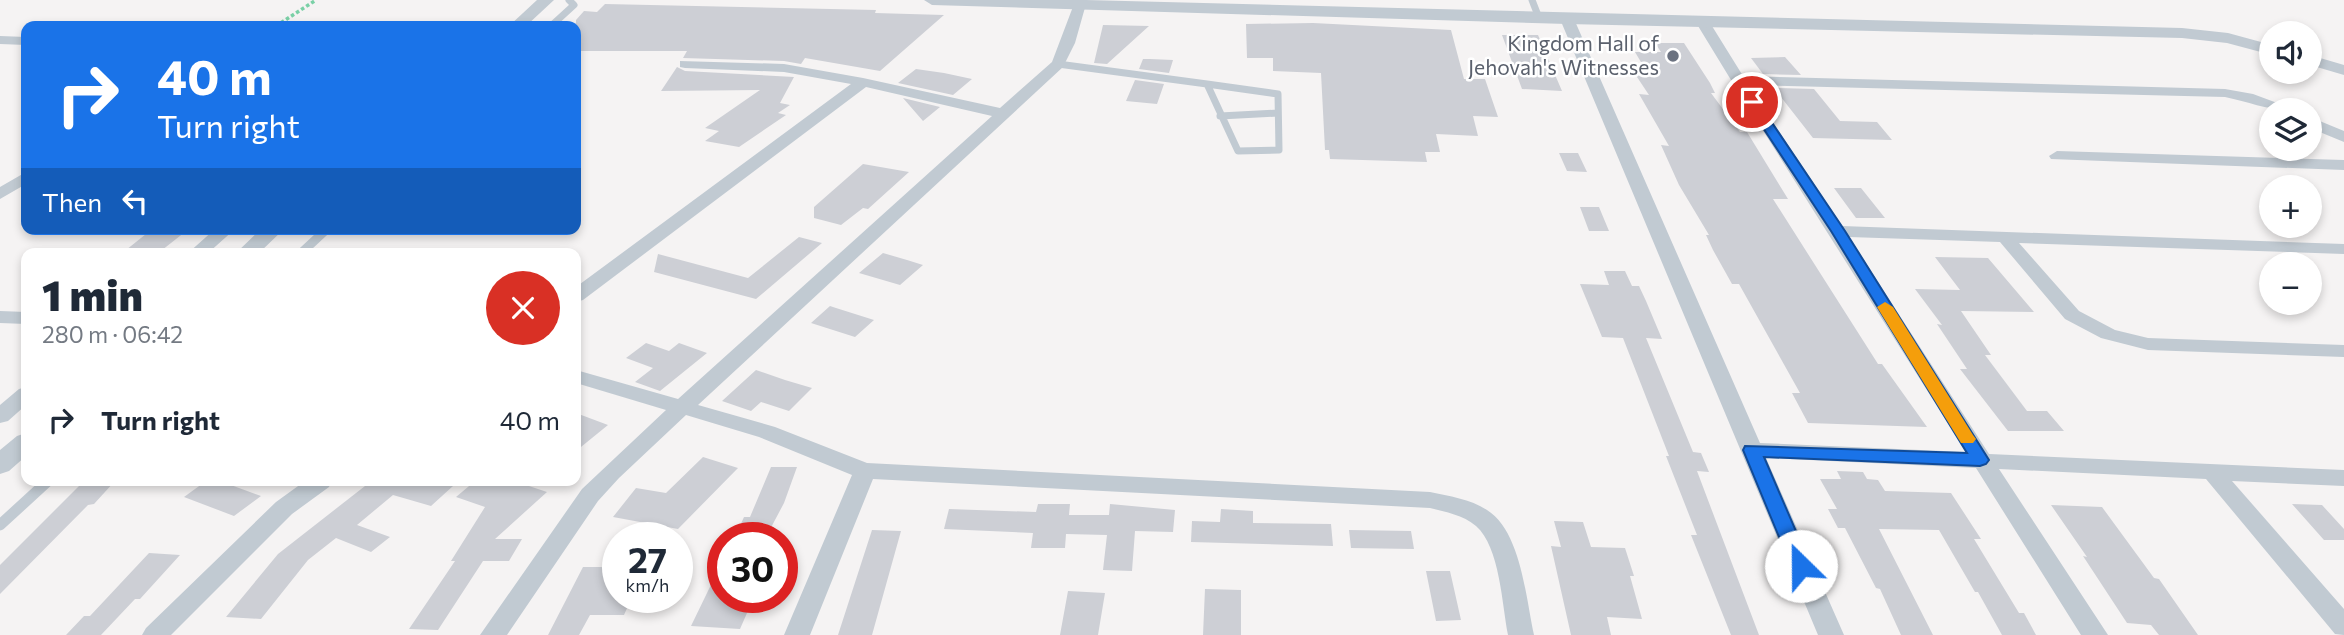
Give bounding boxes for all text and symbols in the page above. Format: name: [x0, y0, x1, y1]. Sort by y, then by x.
map controls: [2259, 21, 2322, 315]
button: sound: [2259, 21, 2322, 84]
place label: Kingdom Hall of Jehovah's Witnesses: [1468, 30, 1660, 79]
text: 40 m: [157, 45, 272, 105]
marker: Kingdom Hall of Jehovah's Witnesses: [1665, 48, 1681, 64]
icon: right: [42, 49, 133, 140]
pin: [1722, 72, 1782, 132]
icon: arrive: [1733, 83, 1771, 121]
button: layers: [2259, 98, 2322, 161]
text: Turn right: [157, 105, 300, 145]
button: +: [2259, 175, 2322, 238]
icon: left: [116, 182, 154, 220]
text: Then: [42, 186, 102, 217]
button: −: [2259, 252, 2322, 315]
text: 1 min: [42, 268, 143, 320]
button: close: [486, 271, 560, 345]
text: 280 m · 06:42: [42, 320, 183, 348]
icon: right: [42, 401, 80, 439]
text: Turn right: [101, 404, 220, 435]
text: 40 m: [500, 404, 560, 435]
speed limit sign: 30: [707, 522, 798, 613]
position arrow: [1764, 529, 1838, 603]
text: 27: [628, 537, 667, 580]
text: km/h: [626, 574, 669, 596]

